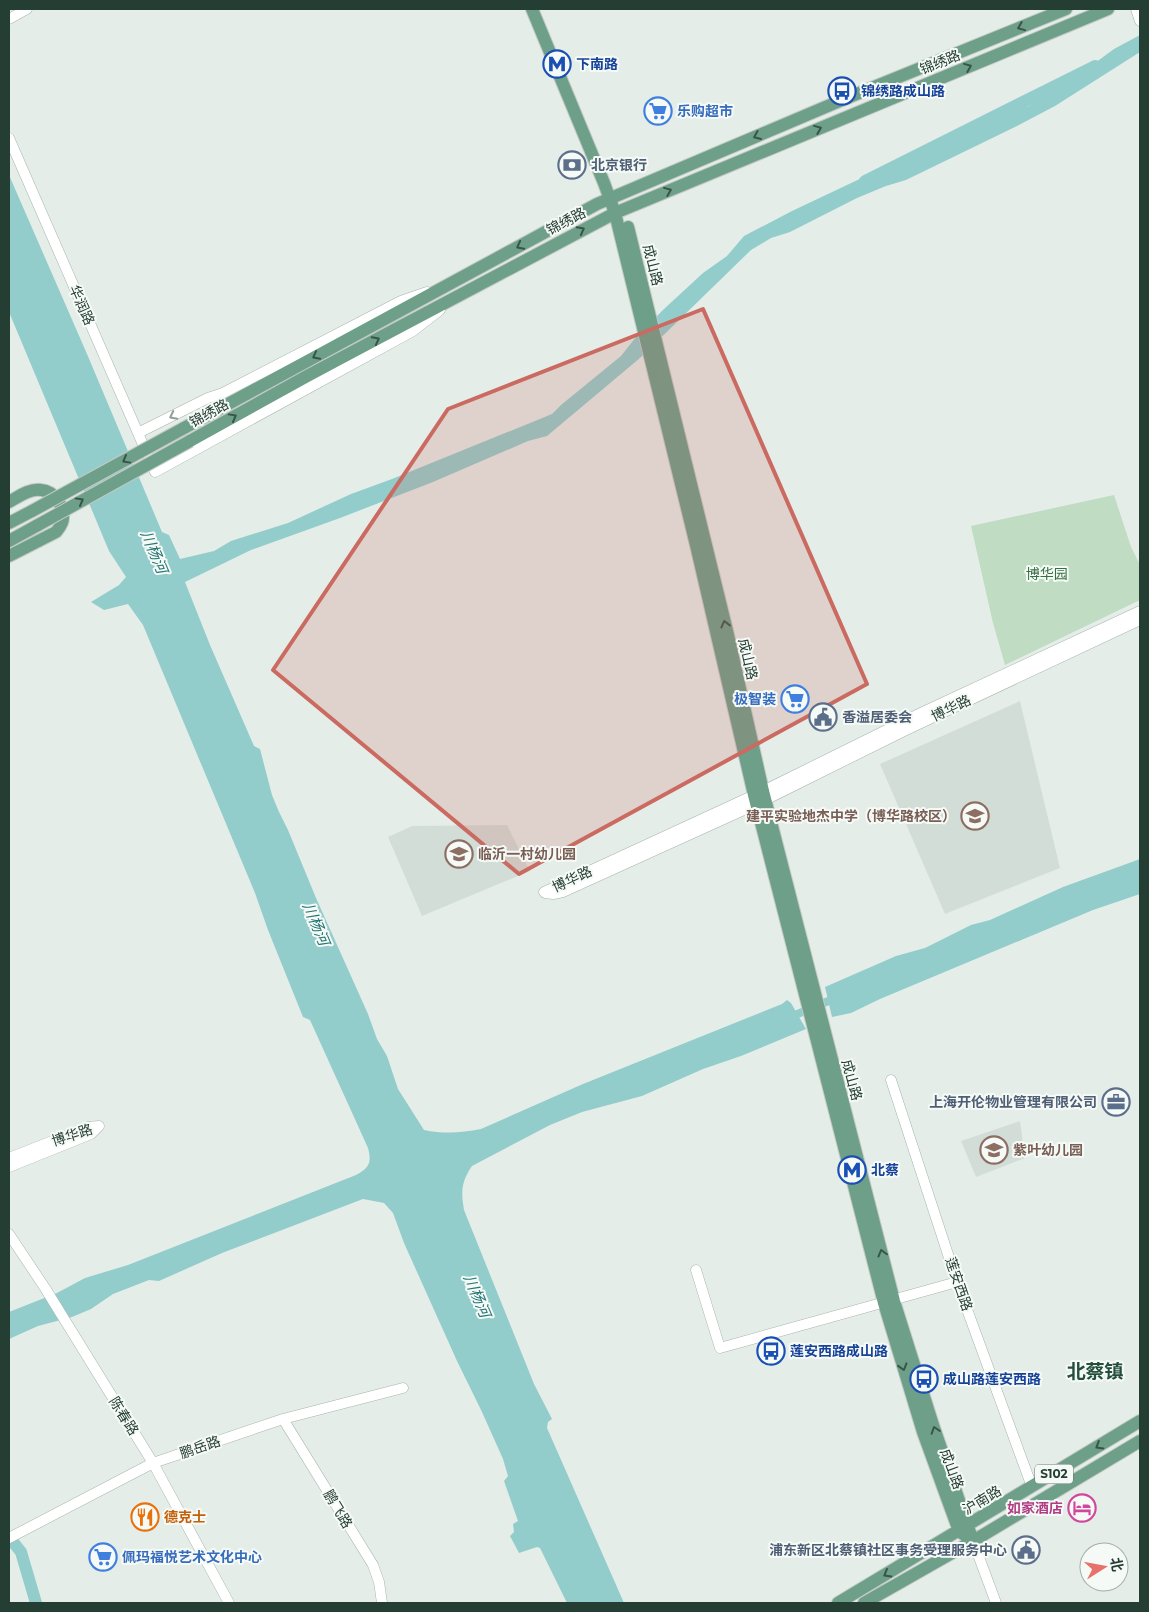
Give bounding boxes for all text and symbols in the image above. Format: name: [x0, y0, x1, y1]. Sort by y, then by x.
one-way arrow: [1017, 21, 1026, 31]
street label: 锦绣路: [917, 46, 963, 78]
metro station icon: 下南路: [542, 49, 572, 79]
place label: 下南路: [576, 55, 618, 73]
one-way arrow: [963, 62, 972, 73]
bus stop icon: 锦绣路成山路: [827, 76, 857, 106]
place label: 锦绣路成山路: [861, 82, 945, 100]
supermarket icon: 乐购超市: [643, 96, 673, 126]
place label: 乐购超市: [677, 102, 733, 120]
one-way arrow: [813, 124, 822, 135]
one-way arrow: [753, 129, 762, 140]
bank icon: 北京银行: [557, 150, 587, 180]
place label: 北京银行: [591, 156, 647, 174]
one-way arrow: [663, 186, 672, 197]
street label: 锦绣路: [543, 203, 589, 239]
one-way arrow: [575, 227, 584, 237]
one-way arrow: [516, 240, 525, 250]
street label: 成山路: [639, 242, 667, 288]
street label: 华润路: [65, 282, 99, 328]
one-way arrow: [370, 336, 379, 346]
one-way arrow: [312, 350, 321, 360]
street label: 锦绣路: [186, 395, 232, 431]
one-way arrow: [169, 410, 178, 420]
one-way arrow: [227, 414, 236, 424]
one-way arrow: [122, 454, 131, 464]
one-way arrow: [75, 498, 84, 508]
water label: 川杨河: [137, 527, 173, 579]
park label: 博华园: [1026, 565, 1068, 583]
one-way arrow: [720, 620, 731, 629]
street label: 成山路: [735, 637, 761, 681]
supermarket icon: 极智装: [780, 684, 810, 714]
place label: 极智装: [734, 690, 776, 708]
street label: 博华路: [928, 691, 974, 725]
public building icon: 香溢居委会: [808, 702, 838, 732]
place label: 香溢居委会: [842, 708, 912, 726]
school or university icon: 建平实验地杰中学（博华路校区）: [960, 801, 990, 831]
place label: 建平实验地杰中学（博华路校区）: [746, 807, 956, 825]
school or university icon: 临沂一村幼儿园: [444, 839, 474, 869]
place label: 临沂一村幼儿园: [478, 845, 576, 863]
street label: 博华路: [549, 862, 595, 896]
water label: 川杨河: [299, 899, 335, 951]
street label: 成山路: [838, 1057, 866, 1103]
office icon: 上海开伦物业管理有限公司: [1101, 1087, 1131, 1117]
place label: 上海开伦物业管理有限公司: [929, 1093, 1097, 1111]
street label: 博华路: [49, 1120, 95, 1150]
school or university icon: 紫叶幼儿园: [979, 1135, 1009, 1165]
place label: 紫叶幼儿园: [1013, 1141, 1083, 1159]
metro station icon: 北蔡: [837, 1155, 867, 1185]
place label: 北蔡: [871, 1161, 899, 1179]
one-way arrow: [877, 1249, 888, 1258]
street label: 莲安西路: [941, 1255, 977, 1313]
water label: 川杨河: [460, 1271, 496, 1323]
bus stop icon: 莲安西路成山路: [756, 1336, 786, 1366]
place label: 莲安西路成山路: [790, 1342, 888, 1360]
district label: 北蔡镇: [1066, 1360, 1124, 1383]
one-way arrow: [897, 1362, 907, 1371]
bus stop icon: 成山路莲安西路: [909, 1364, 939, 1394]
place label: 成山路莲安西路: [943, 1370, 1041, 1388]
street label: 陈春路: [105, 1393, 143, 1439]
one-way arrow: [931, 1427, 941, 1435]
street label: 鹏岳路: [177, 1432, 223, 1462]
one-way arrow: [1095, 1440, 1104, 1450]
street label: 成山路: [936, 1446, 968, 1492]
road number: S102: [1035, 1465, 1073, 1484]
street label: 沪南路: [959, 1481, 1005, 1519]
street label: 鹏飞路: [319, 1486, 357, 1532]
hotel icon: 如家酒店: [1067, 1493, 1097, 1523]
place label: 如家酒店: [1007, 1499, 1063, 1517]
restaurant icon: 德克士: [130, 1502, 160, 1532]
place label: 德克士: [164, 1508, 206, 1526]
public building icon: 浦东新区北蔡镇社区事务受理服务中心: [1011, 1535, 1041, 1565]
place label: 浦东新区北蔡镇社区事务受理服务中心: [769, 1541, 1007, 1559]
supermarket icon: 佩玛福悦艺术文化中心: [88, 1542, 118, 1572]
north arrow: [1079, 1542, 1129, 1592]
place label: 佩玛福悦艺术文化中心: [122, 1548, 262, 1566]
text: 北: [1107, 1556, 1127, 1573]
one-way arrow: [883, 1568, 892, 1578]

